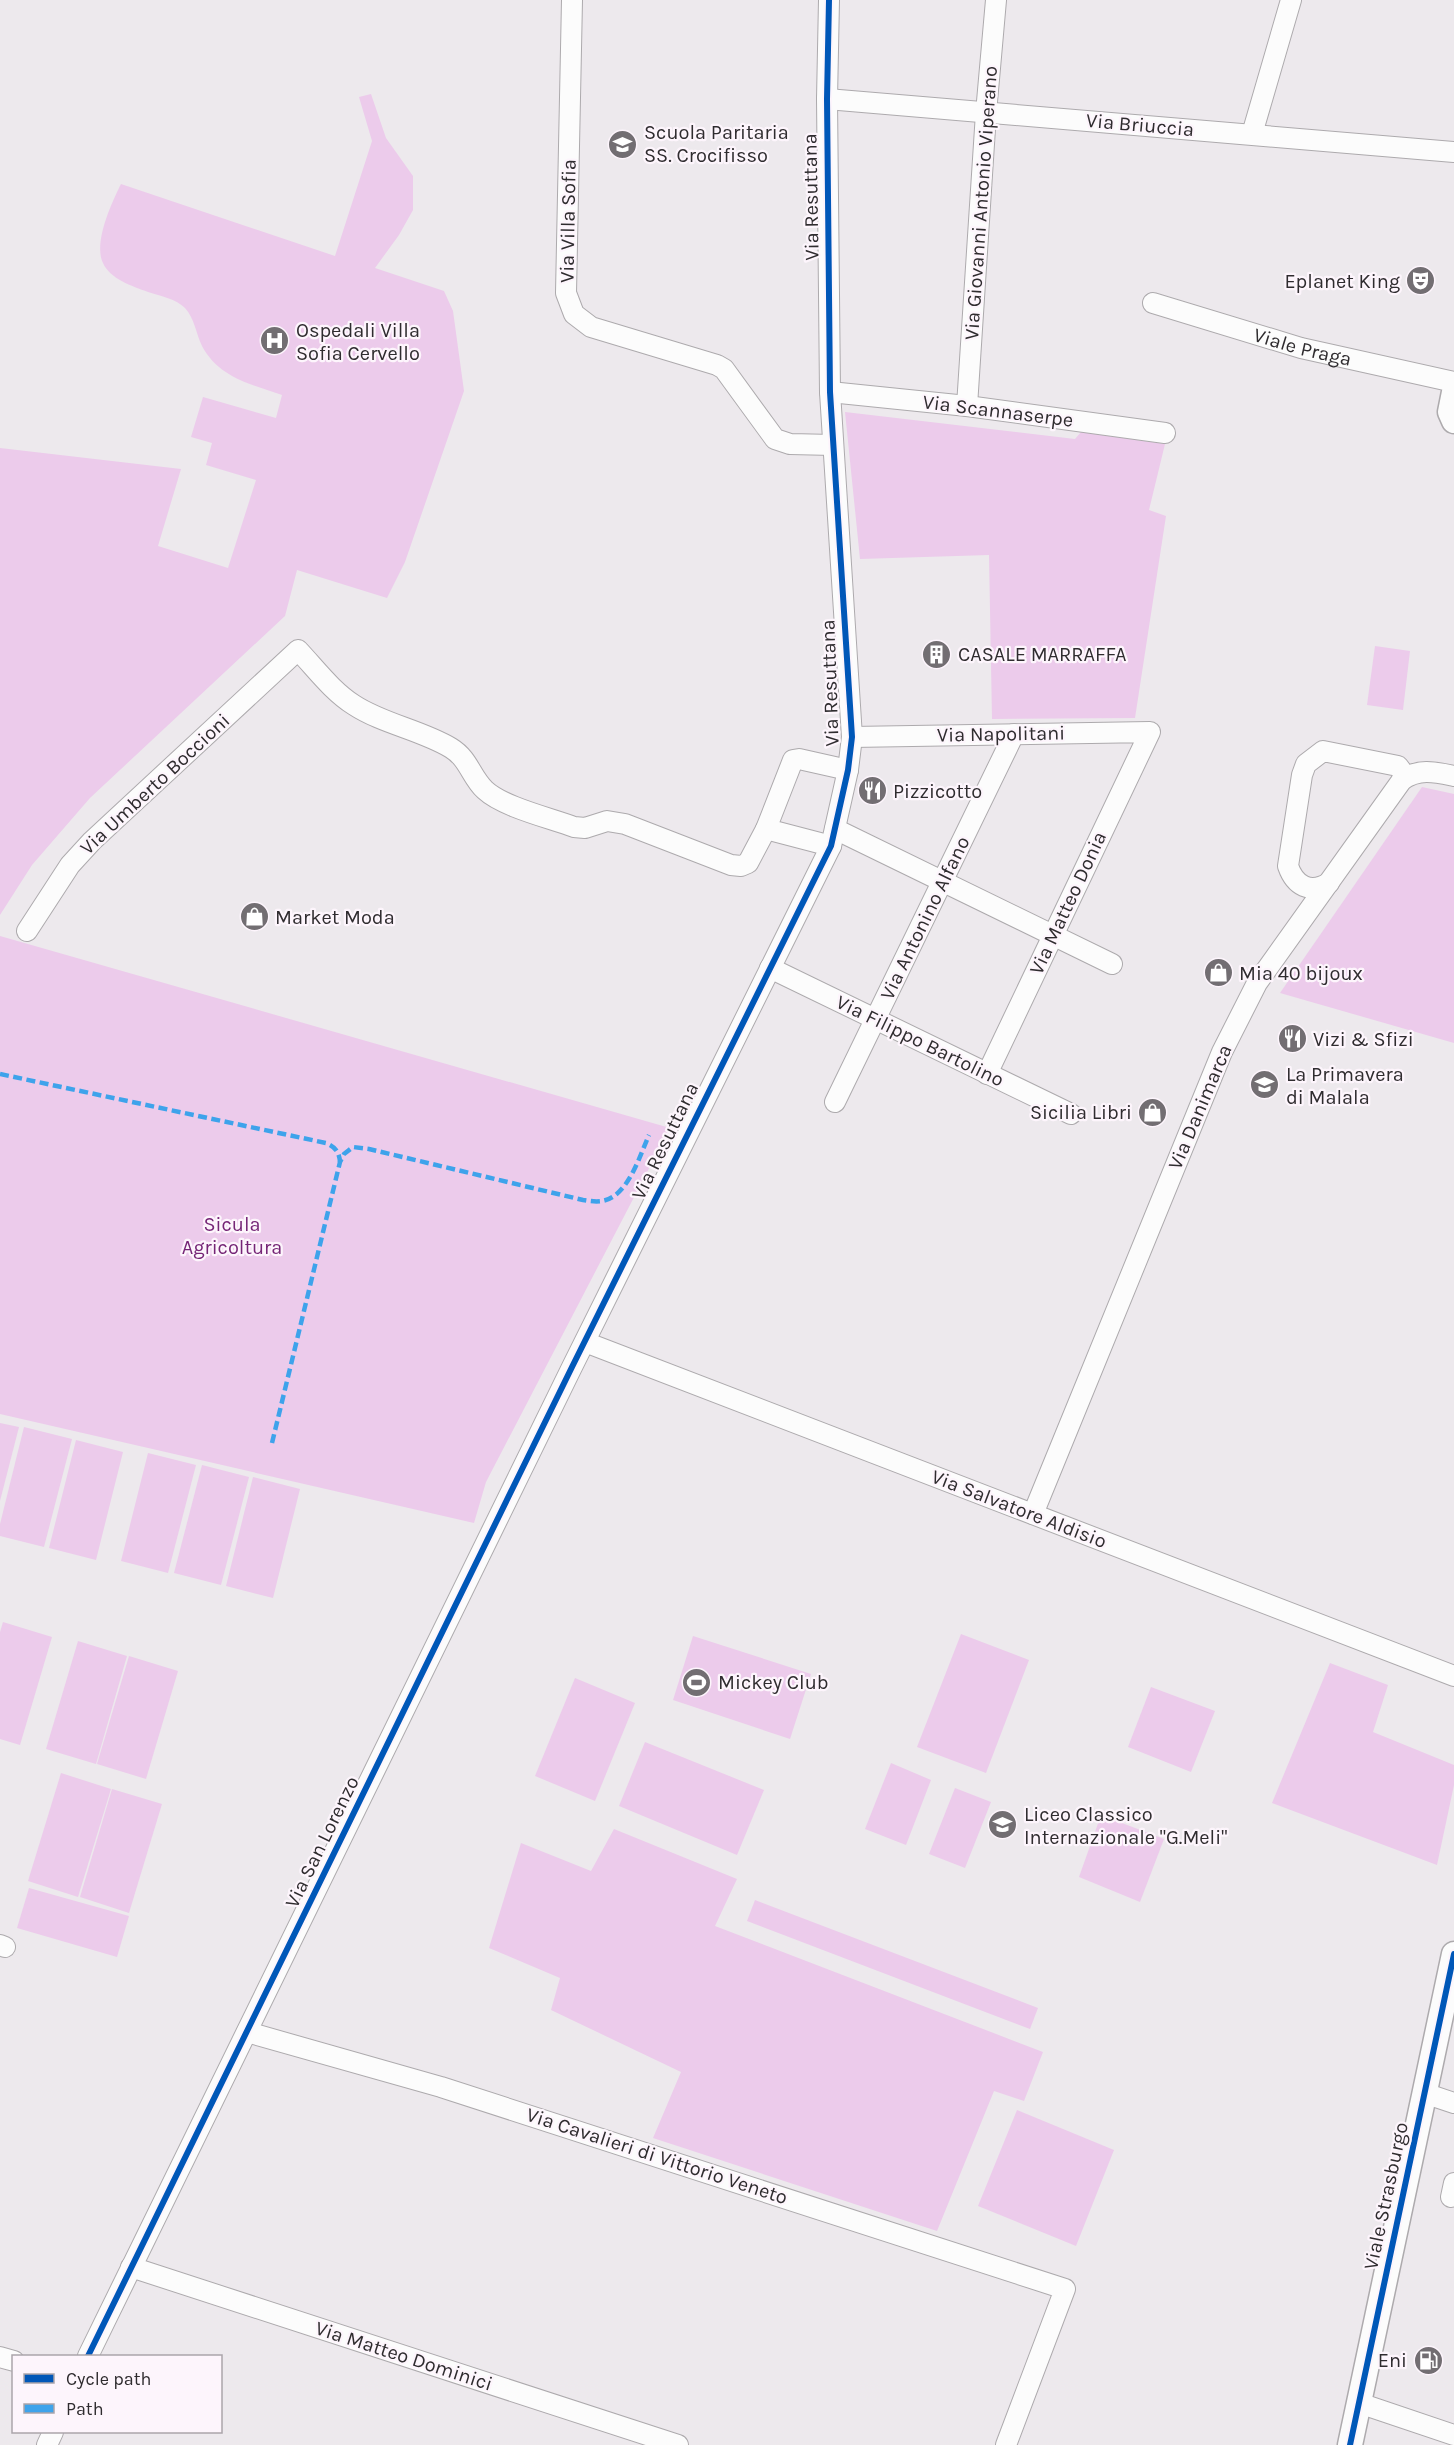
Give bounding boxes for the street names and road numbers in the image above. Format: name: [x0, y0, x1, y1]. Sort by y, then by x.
street label: Via Giovanni Antonio Viperano: [960, 65, 1002, 341]
street label: Via Briuccia: [1085, 109, 1195, 141]
street label: Via Resuttana: [798, 133, 824, 261]
street label: Via Villa Sofia: [555, 159, 581, 283]
street label: Viale Praga: [1251, 323, 1354, 370]
street label: Via Scannaserpe: [921, 390, 1075, 432]
street label: Via Resuttana: [816, 619, 844, 747]
street label: Via Umberto Boccioni: [75, 709, 235, 859]
street label: Via Napolitani: [937, 721, 1065, 747]
street label: Via Matteo Donia: [1025, 828, 1111, 978]
street label: Via Antonino Alfano: [875, 833, 975, 1003]
street label: Via Filippo Bartolino: [832, 990, 1008, 1092]
street label: Via Danimarca: [1163, 1041, 1237, 1173]
street label: Via Resuttana: [627, 1079, 703, 1203]
street label: Via Salvatore Aldisio: [928, 1465, 1110, 1553]
street label: Via San Lorenzo: [280, 1773, 364, 1911]
street label: Via Cavalieri di Vittorio Veneto: [523, 2103, 791, 2209]
street label: Viale Strasburgo: [1359, 2120, 1413, 2272]
street label: Via Matteo Dominici: [312, 2316, 496, 2396]

